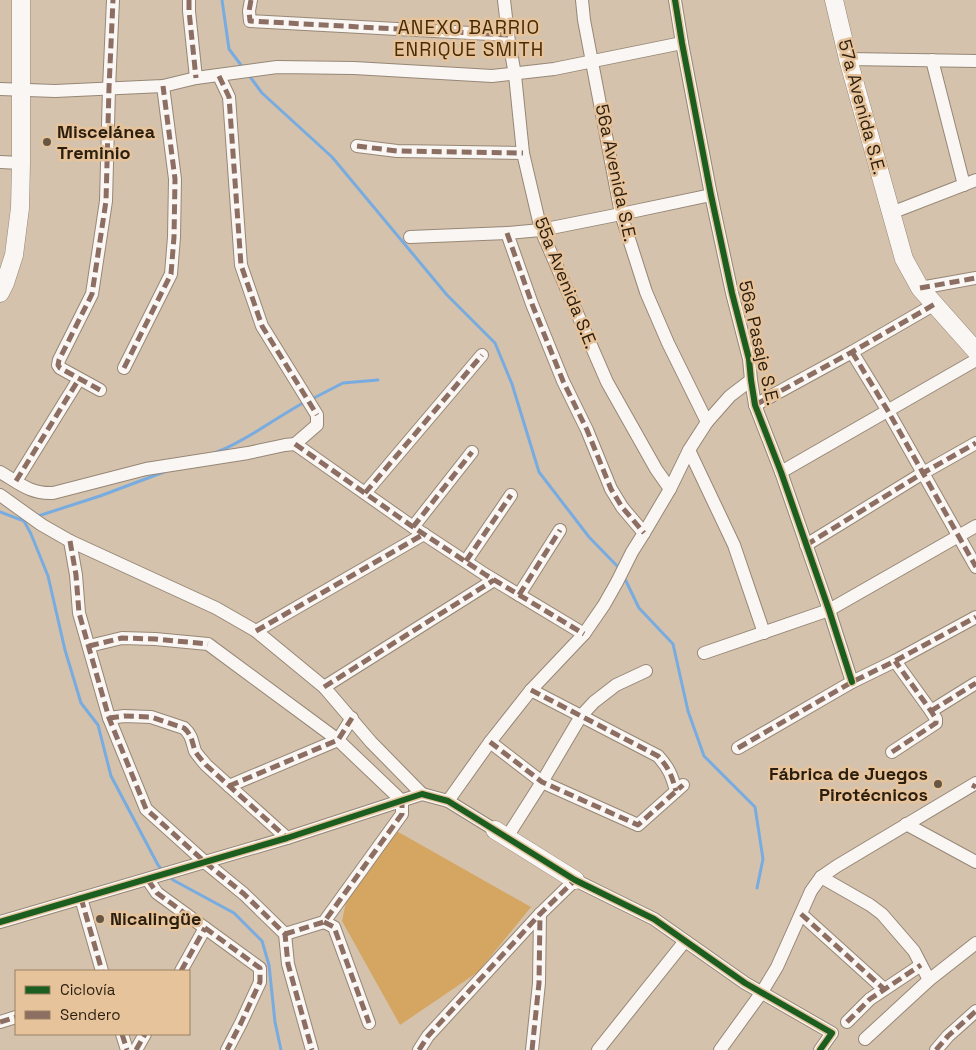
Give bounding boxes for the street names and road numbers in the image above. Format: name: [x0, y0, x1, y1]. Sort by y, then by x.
street label: 57a Avenida S.E.: [833, 37, 892, 177]
street label: 56a Avenida S.E.: [591, 102, 642, 244]
street label: 55a Avenida S.E.: [530, 214, 603, 352]
street label: 56a Pasaje S.E.: [734, 278, 785, 408]

